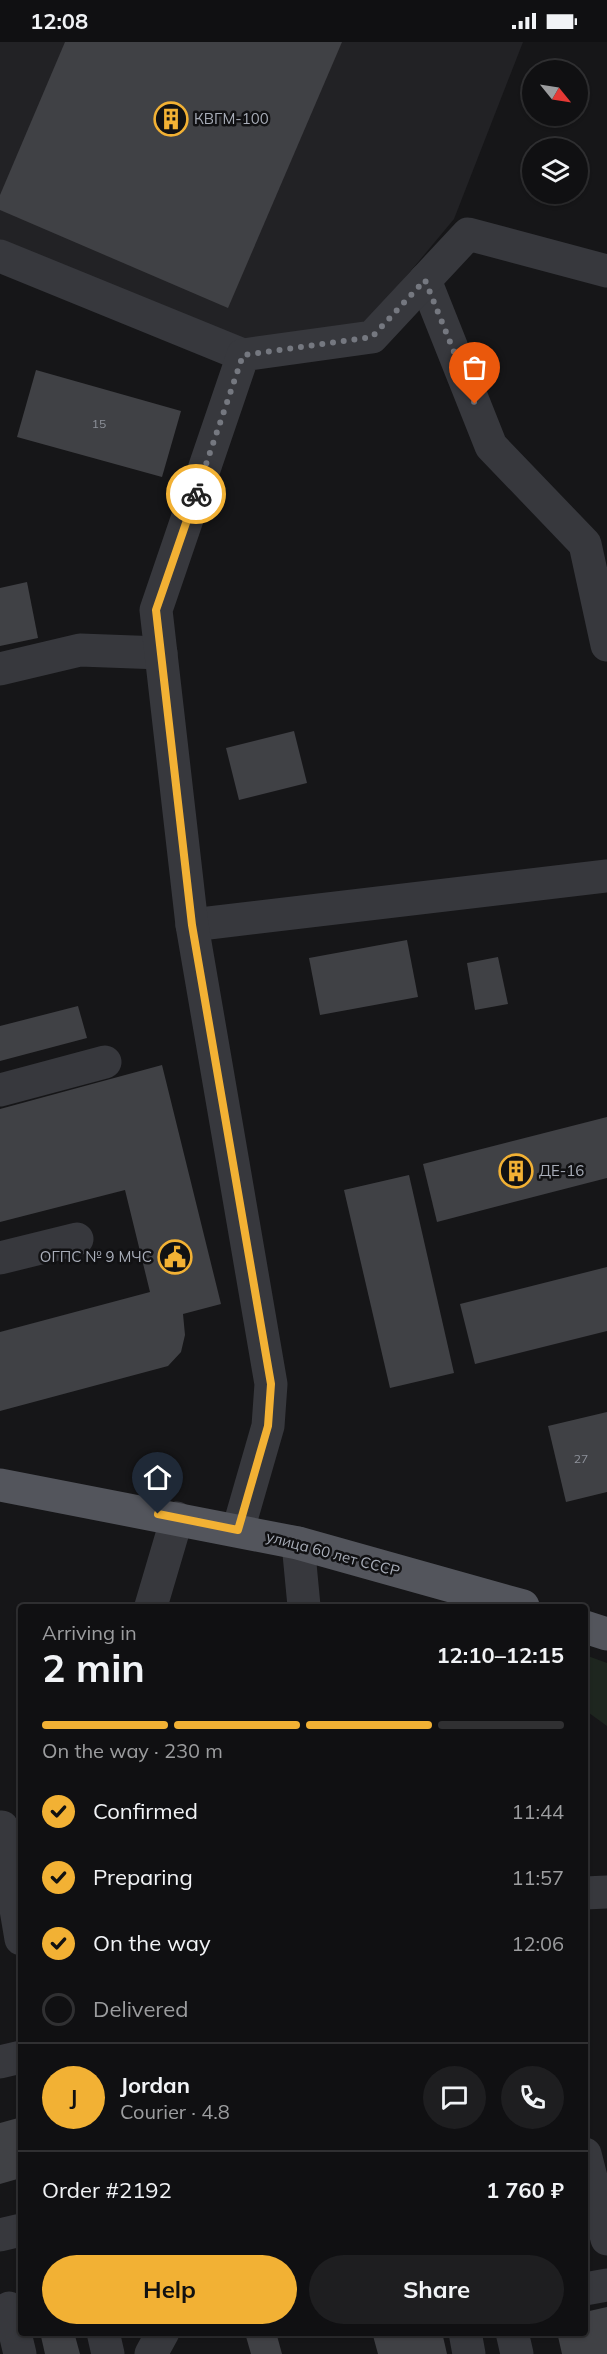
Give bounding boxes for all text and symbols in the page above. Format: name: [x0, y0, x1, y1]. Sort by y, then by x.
text: 12:08: [30, 7, 88, 35]
north arrow: [522, 60, 588, 126]
map controls: [522, 60, 588, 204]
building icon: КВГМ-100: [153, 101, 189, 137]
place label: КВГМ-100: [194, 109, 269, 128]
button: layers: [522, 138, 588, 204]
pin: [449, 342, 500, 404]
icon: bag: [458, 351, 491, 384]
house number: 15: [92, 416, 106, 431]
courier: [166, 464, 226, 524]
icon: bike: [180, 478, 213, 511]
building icon: ДЕ-16: [498, 1153, 534, 1189]
place label: ДЕ-16: [539, 1161, 584, 1180]
public building icon: ОГПС № 9 МЧС: [157, 1239, 193, 1275]
place label: ОГПС № 9 МЧС: [40, 1247, 152, 1266]
house number: 27: [574, 1451, 588, 1466]
pin: [132, 1452, 183, 1514]
icon: home: [141, 1461, 174, 1494]
street label: улица 60 лет СССР: [264, 1527, 402, 1581]
text: Arriving in: [42, 1620, 137, 1645]
text: 12:10–12:15: [436, 1641, 564, 1669]
text: 2 min: [42, 1643, 145, 1692]
text: On the way · 230 m: [42, 1738, 223, 1763]
icon: check: [42, 1795, 75, 1828]
text: Confirmed: [93, 1797, 198, 1825]
text: 11:44: [511, 1799, 564, 1824]
icon: check: [42, 1861, 75, 1894]
text: Preparing: [93, 1863, 193, 1891]
text: 11:57: [511, 1865, 564, 1890]
icon: check: [42, 1927, 75, 1960]
text: On the way: [93, 1929, 211, 1957]
text: 12:06: [511, 1931, 564, 1956]
text: Delivered: [93, 1995, 188, 2023]
button: chat: [423, 2066, 486, 2129]
button: phone: [501, 2066, 564, 2129]
text: Jordan: [120, 2071, 190, 2099]
text: J: [70, 2083, 77, 2111]
text: Courier · 4.8: [120, 2099, 230, 2124]
text: Order #2192: [42, 2176, 172, 2204]
text: 1 760 ₽: [486, 2176, 564, 2204]
button: Help: [42, 2255, 297, 2324]
button: Share: [309, 2255, 564, 2324]

